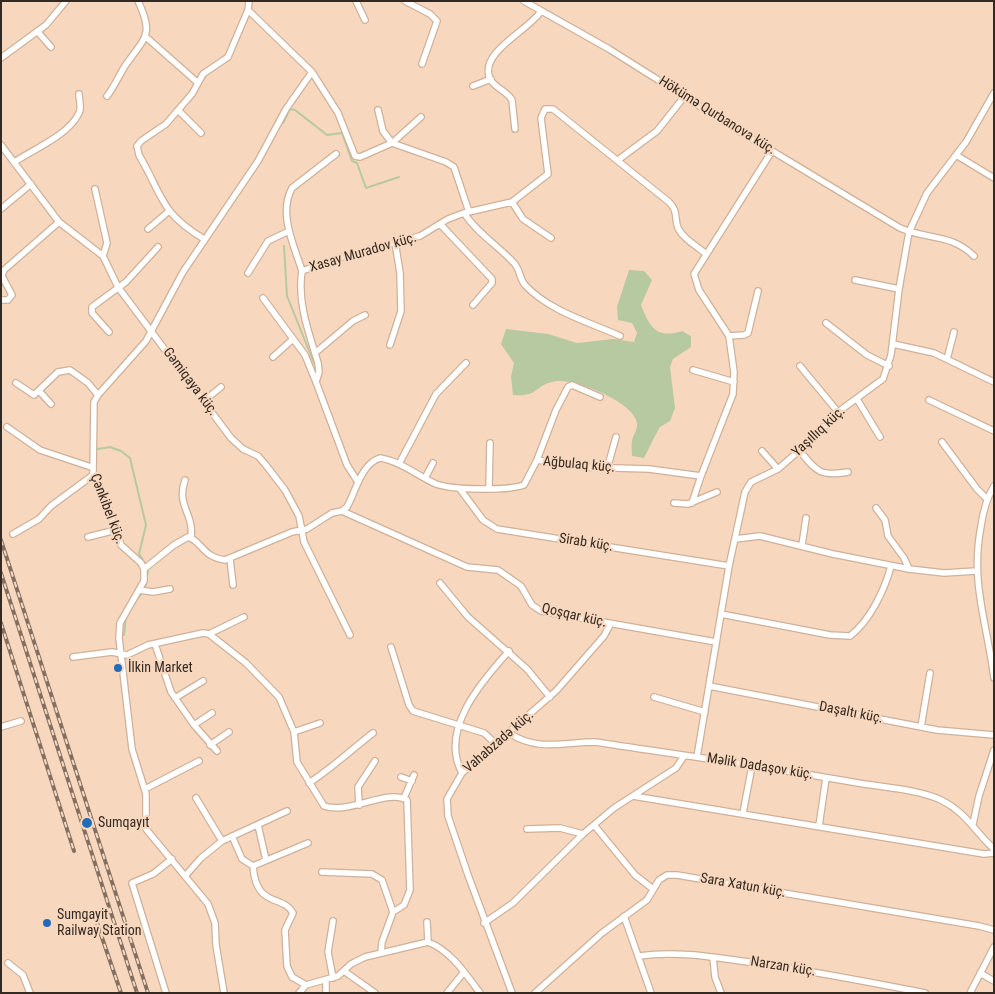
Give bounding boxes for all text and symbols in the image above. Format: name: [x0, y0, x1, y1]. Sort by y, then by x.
street label: Hökümə Qurbanova küç.: [655, 73, 779, 159]
street label: Xasay Muradov küç.: [307, 230, 419, 276]
street label: Gəmiqaya küç.: [159, 345, 221, 419]
street label: Yaşıllıq küç.: [789, 403, 849, 461]
street label: Ağbulaq küç.: [542, 453, 616, 477]
street label: Çənkibel küç.: [86, 471, 128, 547]
street label: Sirab küç.: [558, 530, 614, 556]
street label: Qoşqar küç.: [540, 600, 608, 632]
place label: İlkin Market: [128, 660, 193, 676]
marker: İlkin Market: [112, 662, 124, 674]
street label: Daşaltı küç.: [818, 699, 884, 727]
street label: Vahabzadə küç.: [461, 707, 537, 777]
street label: Məlik Dadaşov küç.: [706, 750, 814, 784]
place label: Sumqayıt: [98, 815, 149, 831]
marker: Sumqayıt: [80, 816, 94, 830]
street label: Sara Xatun küç.: [699, 870, 787, 902]
place label: Sumgayit Railway Station: [57, 907, 142, 940]
marker: Sumgayit Railway Station: [41, 917, 53, 929]
street label: Narzan küç.: [749, 954, 817, 980]

